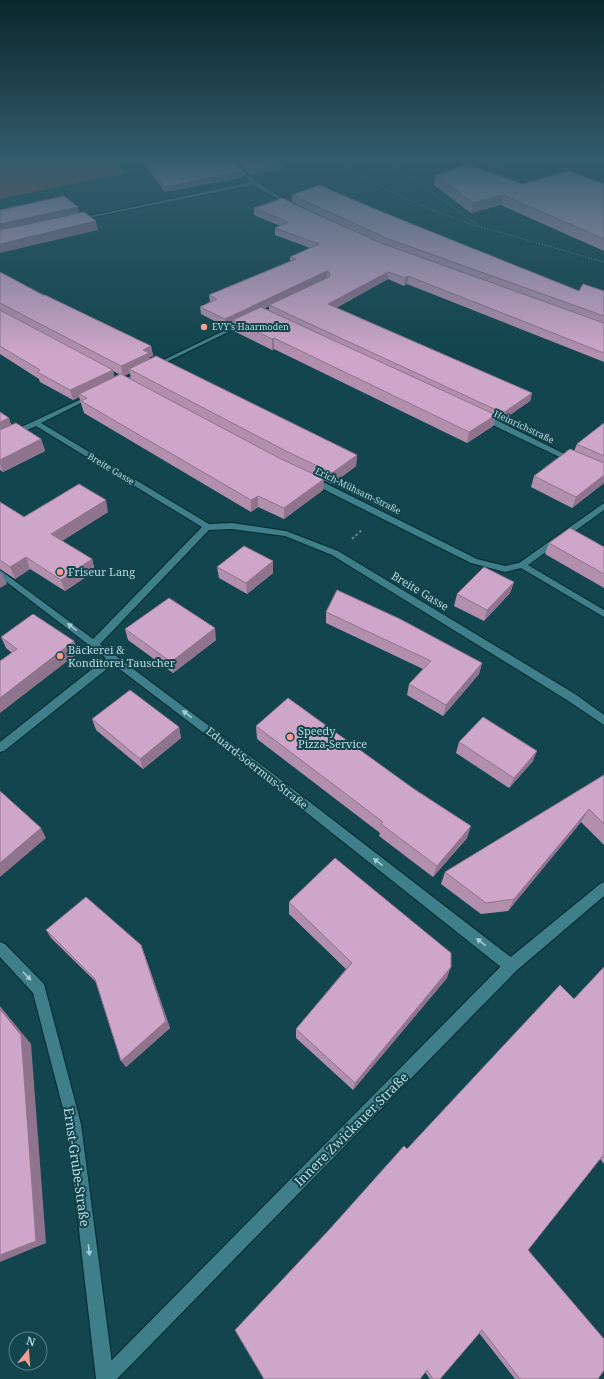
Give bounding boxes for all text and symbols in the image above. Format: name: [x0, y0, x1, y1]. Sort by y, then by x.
place label: EVY's Haarmoden: [212, 320, 289, 333]
marker: EVY's Haarmoden: [199, 322, 209, 332]
street label: Heinrichstraße: [492, 407, 557, 446]
street label: Breite Gasse: [85, 449, 137, 488]
street label: Erich-Mühsam-Straße: [313, 464, 403, 517]
place label: Friseur Lang: [68, 564, 135, 579]
marker: Friseur Lang: [55, 567, 65, 577]
street label: Breite Gasse: [389, 568, 452, 614]
one-way arrow: [66, 623, 77, 631]
place label: Bäckerei & Konditorei Tauscher: [68, 642, 176, 670]
marker: Bäckerei & Konditorei Tauscher: [55, 651, 65, 661]
one-way arrow: [181, 710, 192, 718]
street label: Eduard-Soermus-Straße: [203, 723, 311, 812]
place label: Speedy Pizza-Service: [298, 723, 367, 751]
marker: Speedy Pizza-Service: [285, 732, 295, 742]
one-way arrow: [373, 857, 384, 866]
one-way arrow: [475, 938, 486, 946]
one-way arrow: [22, 972, 31, 981]
street label: Innere Zwickauer Straße: [290, 1068, 412, 1190]
street label: Ernst-Grube-Straße: [60, 1106, 94, 1228]
one-way arrow: [86, 1244, 92, 1256]
north arrow: [8, 1331, 48, 1371]
text: N: [25, 1333, 38, 1349]

